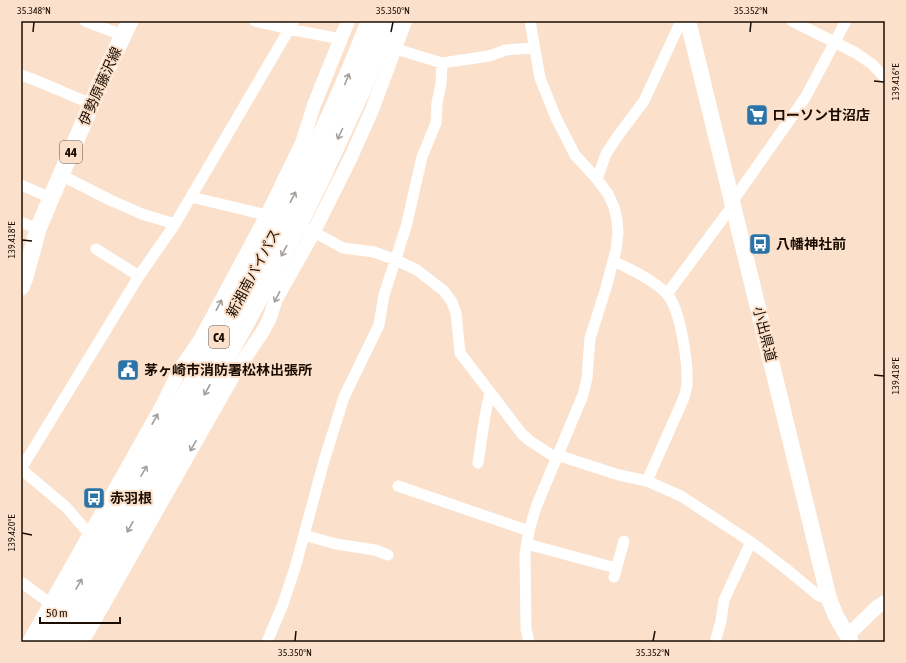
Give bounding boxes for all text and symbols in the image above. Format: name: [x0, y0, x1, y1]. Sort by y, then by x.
text: 35.348°N: [17, 5, 51, 16]
text: 35.350°N: [376, 5, 410, 16]
text: 35.352°N: [734, 5, 768, 16]
street label: 伊勢原藤沢線: [76, 44, 124, 128]
text: 139.416°E: [890, 63, 901, 101]
one-way arrow: [344, 73, 352, 85]
supermarket icon: ローソン甘沼店: [744, 102, 770, 128]
place label: ローソン甘沼店: [772, 107, 870, 123]
one-way arrow: [336, 128, 343, 140]
road number: 44: [60, 141, 82, 163]
one-way arrow: [290, 191, 297, 203]
text: 139.418°E: [6, 221, 17, 259]
street label: 新湘南バイパス: [223, 226, 283, 320]
bus stop icon: 八幡神社前: [747, 231, 773, 257]
place label: 八幡神社前: [776, 236, 846, 252]
one-way arrow: [279, 245, 287, 257]
one-way arrow: [273, 291, 280, 303]
one-way arrow: [215, 300, 223, 312]
street label: 小出県道: [750, 305, 780, 363]
road number: C4: [209, 326, 229, 348]
public building icon: 茅ヶ崎市消防署松林出張所: [115, 357, 141, 383]
text: 139.418°E: [890, 357, 901, 395]
place label: 茅ヶ崎市消防署松林出張所: [144, 362, 312, 378]
one-way arrow: [203, 383, 211, 395]
one-way arrow: [152, 413, 159, 425]
one-way arrow: [188, 440, 196, 452]
one-way arrow: [140, 465, 148, 477]
bus stop icon: 赤羽根: [81, 485, 107, 511]
place label: 赤羽根: [110, 490, 152, 506]
text: 139.420°E: [6, 514, 17, 552]
one-way arrow: [126, 521, 134, 533]
one-way arrow: [76, 578, 84, 590]
scale bar: [40, 599, 120, 625]
text: 50 m: [46, 606, 68, 620]
text: 35.350°N: [278, 647, 312, 658]
text: 35.352°N: [636, 647, 670, 658]

